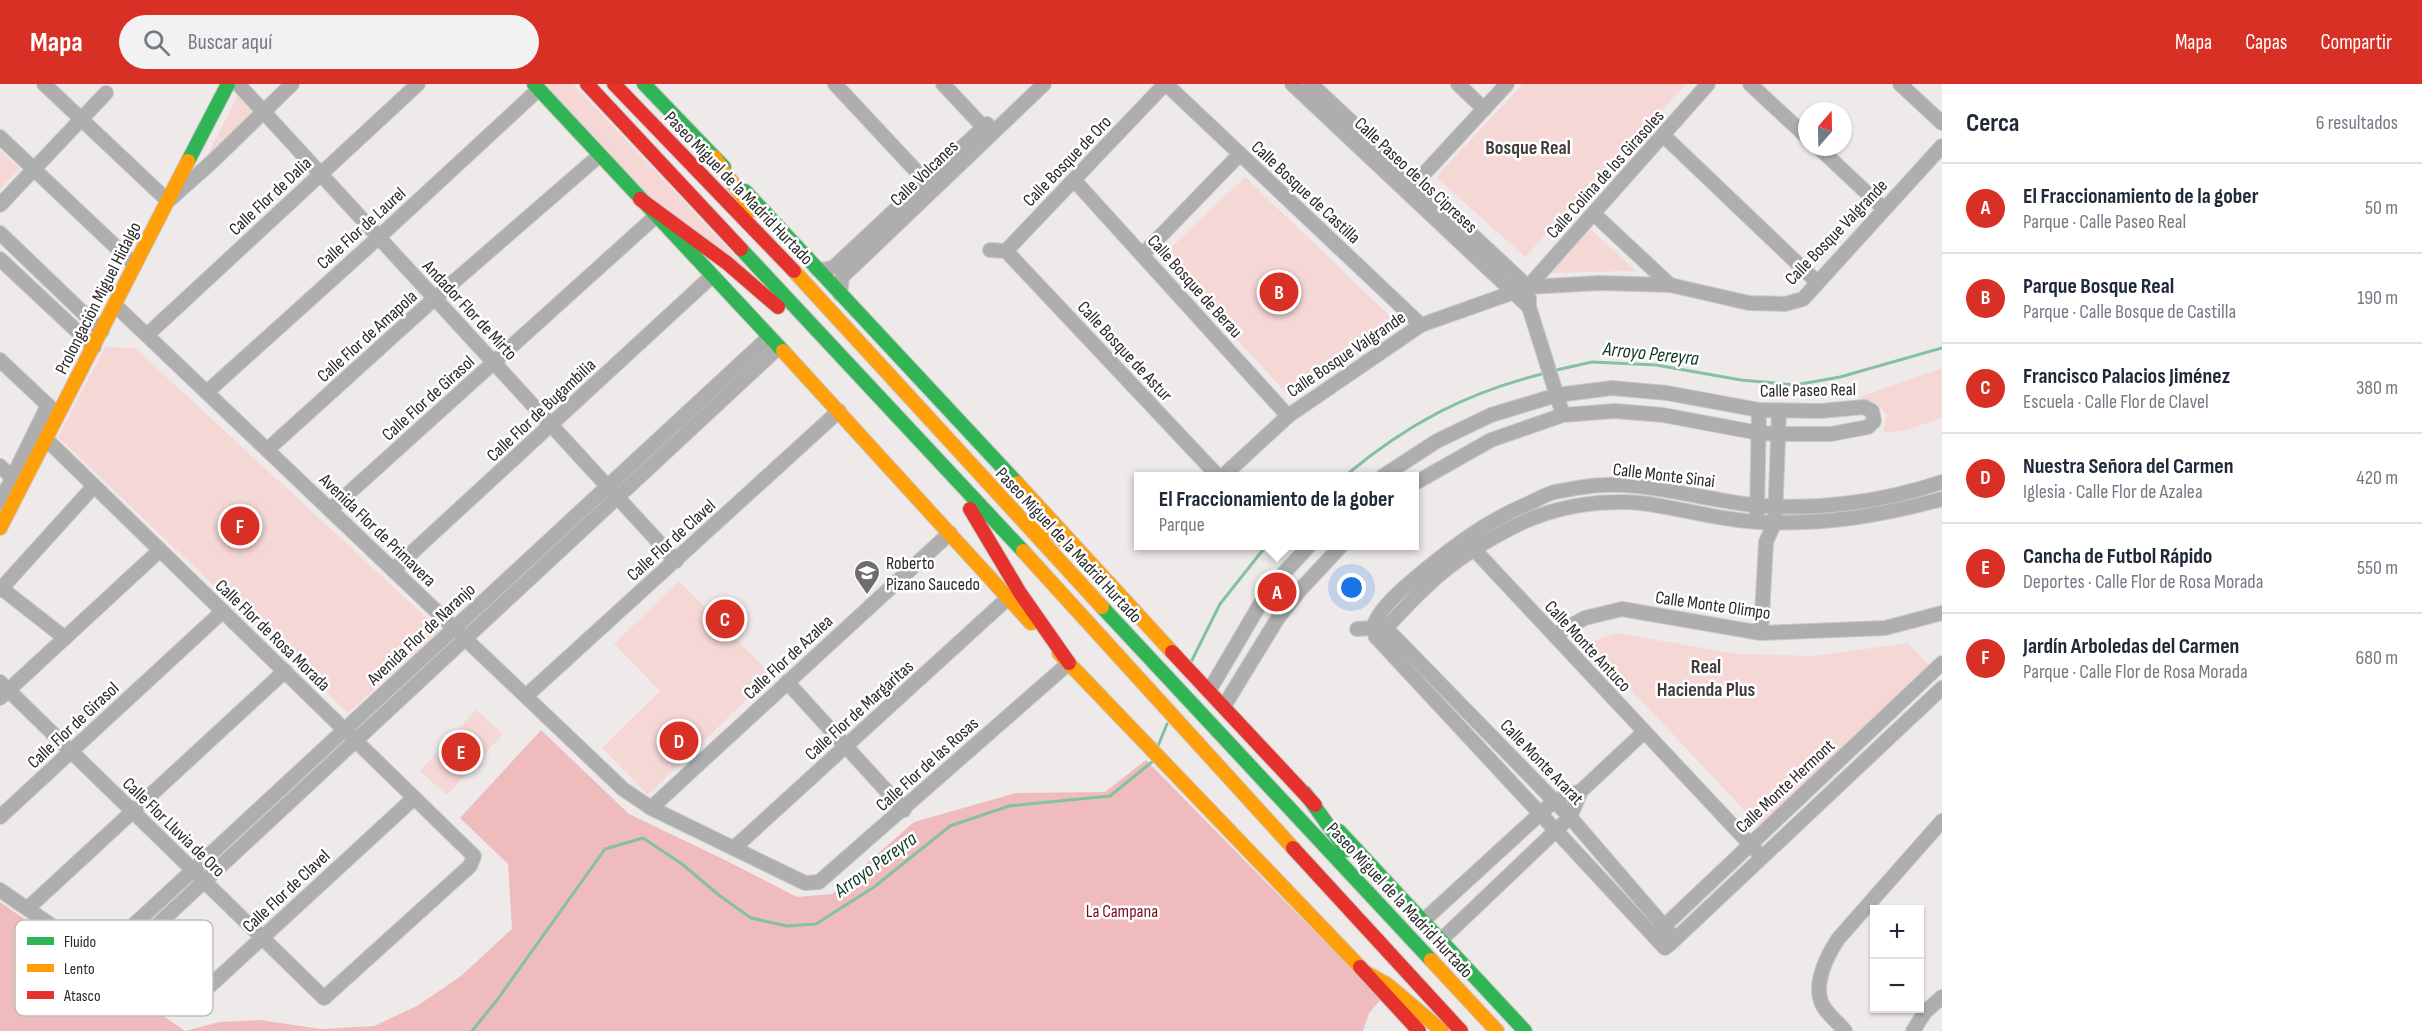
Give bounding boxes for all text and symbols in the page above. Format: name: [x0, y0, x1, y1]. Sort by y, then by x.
search box: [119, 15, 539, 69]
text: Mapa: [30, 26, 83, 59]
icon: search: [140, 26, 173, 59]
text: Buscar aquí: [188, 29, 272, 56]
text: Mapa: [2175, 30, 2212, 55]
text: Capas: [2245, 30, 2287, 55]
text: Compartir: [2320, 30, 2392, 55]
north arrow: [1798, 102, 1852, 156]
street label: Calle Colina de los Girasoles: [1542, 106, 1669, 243]
street label: Paseo Miguel de la Madrid Hurtado: [660, 107, 817, 269]
text: Cerca: [1966, 108, 2019, 139]
text: 6 resultados: [2316, 111, 2398, 135]
street label: Calle Bosque de Oro: [1019, 112, 1116, 211]
street label: Calle Paseo de los Cipreses: [1350, 113, 1481, 238]
street label: Calle Volcanes: [886, 136, 963, 211]
district label: Bosque Real: [1485, 136, 1571, 160]
street label: Calle Bosque de Castilla: [1247, 137, 1364, 248]
street label: Calle Flor de Dalia: [225, 153, 316, 240]
street label: Calle Bosque Valgrande: [1781, 175, 1892, 289]
street label: Calle Flor de Laurel: [313, 183, 410, 274]
text: El Fraccionamiento de la gober: [2023, 183, 2259, 210]
text: A: [1981, 196, 1990, 220]
text: 50 m: [2365, 196, 2398, 220]
text: Parque · Calle Paseo Real: [2023, 210, 2186, 234]
street label: Prolongación Miguel Hidalgo: [51, 219, 146, 378]
street label: Calle Bosque de Berau: [1143, 230, 1246, 342]
street label: Andador Flor de Mirto: [417, 255, 521, 365]
pin: B: [1260, 270, 1298, 314]
text: Parque Bosque Real: [2023, 273, 2174, 300]
street label: Calle Flor de Amapola: [313, 286, 422, 387]
text: B: [1981, 286, 1990, 310]
text: 190 m: [2357, 286, 2398, 310]
street label: Calle Bosque de Astur: [1073, 297, 1176, 406]
text: Parque · Calle Bosque de Castilla: [2023, 300, 2236, 324]
street label: Calle Bosque Valgrande: [1283, 307, 1410, 402]
water label: Arroyo Pereyra: [1601, 337, 1700, 371]
street label: Calle Flor de Girasol: [378, 351, 479, 445]
street label: Calle Flor de Bugambilia: [483, 354, 600, 466]
text: Francisco Palacios Jiménez: [2023, 363, 2230, 390]
text: C: [1980, 376, 1991, 400]
text: 380 m: [2356, 376, 2398, 400]
street label: Calle Paseo Real: [1760, 379, 1856, 402]
text: Escuela · Calle Flor de Clavel: [2023, 390, 2209, 414]
text: Nuestra Señora del Carmen: [2023, 453, 2234, 480]
street label: Calle Monte Sinai: [1612, 459, 1716, 492]
street label: Paseo Miguel de la Madrid Hurtado: [991, 463, 1146, 627]
text: D: [1980, 466, 1991, 490]
text: 420 m: [2356, 466, 2398, 490]
street label: Avenida Flor de Primavera: [314, 469, 440, 591]
popup: [1134, 472, 1419, 550]
text: Iglesia · Calle Flor de Azalea: [2023, 480, 2203, 504]
text: El Fraccionamiento de la gober: [1159, 486, 1394, 513]
street label: Calle Flor de Clavel: [623, 495, 720, 586]
pin: F: [220, 504, 260, 548]
text: Parque: [1159, 513, 1205, 537]
text: Cancha de Futbol Rápido: [2023, 543, 2212, 570]
place label: Roberto Pizano Saucedo: [886, 553, 980, 595]
text: E: [1981, 556, 1990, 580]
text: 550 m: [2357, 556, 2398, 580]
school or university icon: Roberto Pizano Saucedo: [852, 558, 882, 596]
pin: A: [1258, 570, 1296, 614]
text: Deportes · Calle Flor de Rosa Morada: [2023, 570, 2263, 594]
your location: [1337, 573, 1366, 602]
street label: Calle Flor de Rosa Morada: [211, 575, 335, 696]
street label: Avenida Flor de Naranjo: [362, 579, 480, 690]
street label: Calle Monte Olimpo: [1654, 587, 1772, 624]
pin: C: [706, 596, 744, 642]
street label: Calle Monte Antuco: [1540, 596, 1635, 696]
street label: Calle Flor de Azalea: [739, 611, 837, 704]
text: Jardín Arboledas del Carmen: [2023, 633, 2239, 660]
text: F: [1981, 646, 1990, 670]
text: 680 m: [2356, 646, 2398, 670]
district label: Real Hacienda Plus: [1657, 655, 1755, 702]
street label: Calle Flor de Margaritas: [801, 656, 918, 765]
text: Parque · Calle Flor de Rosa Morada: [2023, 660, 2248, 684]
street label: Calle Flor de Girasol: [23, 678, 123, 773]
street label: Calle Flor de las Rosas: [872, 713, 983, 816]
street label: Calle Monte Ararat: [1496, 715, 1588, 810]
pin: D: [660, 718, 698, 764]
pin: E: [442, 730, 480, 774]
street label: Calle Monte Hermont: [1732, 735, 1839, 838]
street label: Calle Flor Lluvia de Oro: [118, 773, 229, 882]
street label: Paseo Miguel de la Madrid Hurtado: [1322, 818, 1477, 982]
water label: Arroyo Pereyra: [829, 827, 922, 903]
street label: Calle Flor de Clavel: [238, 846, 334, 937]
park label: La Campana: [1086, 901, 1158, 922]
map controls: [1870, 905, 1924, 1013]
button: +: [1870, 905, 1924, 959]
legend: [15, 920, 213, 1016]
text: Fluido: [64, 933, 96, 952]
button: −: [1870, 959, 1924, 1013]
text: Lento: [64, 960, 95, 979]
text: Atasco: [63, 987, 101, 1006]

